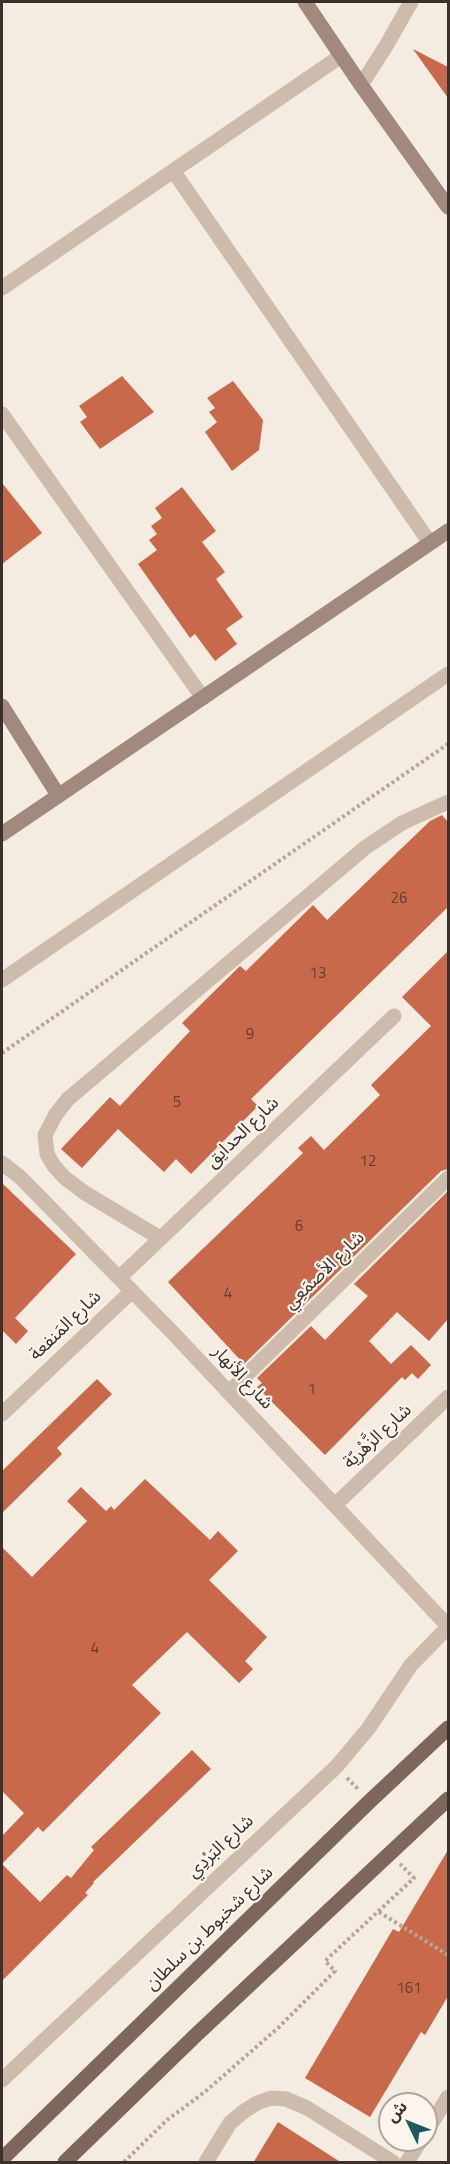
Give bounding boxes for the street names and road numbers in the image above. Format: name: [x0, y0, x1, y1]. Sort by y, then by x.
street label: شارع الحدايق: [202, 1093, 284, 1173]
street label: شارع الأصمَعِي: [280, 1227, 370, 1315]
street label: شارع المَنفعة: [26, 1286, 106, 1366]
street label: شارع الأنهار: [207, 1342, 277, 1414]
street label: شارع الزَّهْريّة: [339, 1400, 417, 1474]
street label: شارع البَرْدِي: [183, 1811, 259, 1883]
street label: شارع شخبوط بن سلطان: [142, 1862, 278, 1996]

